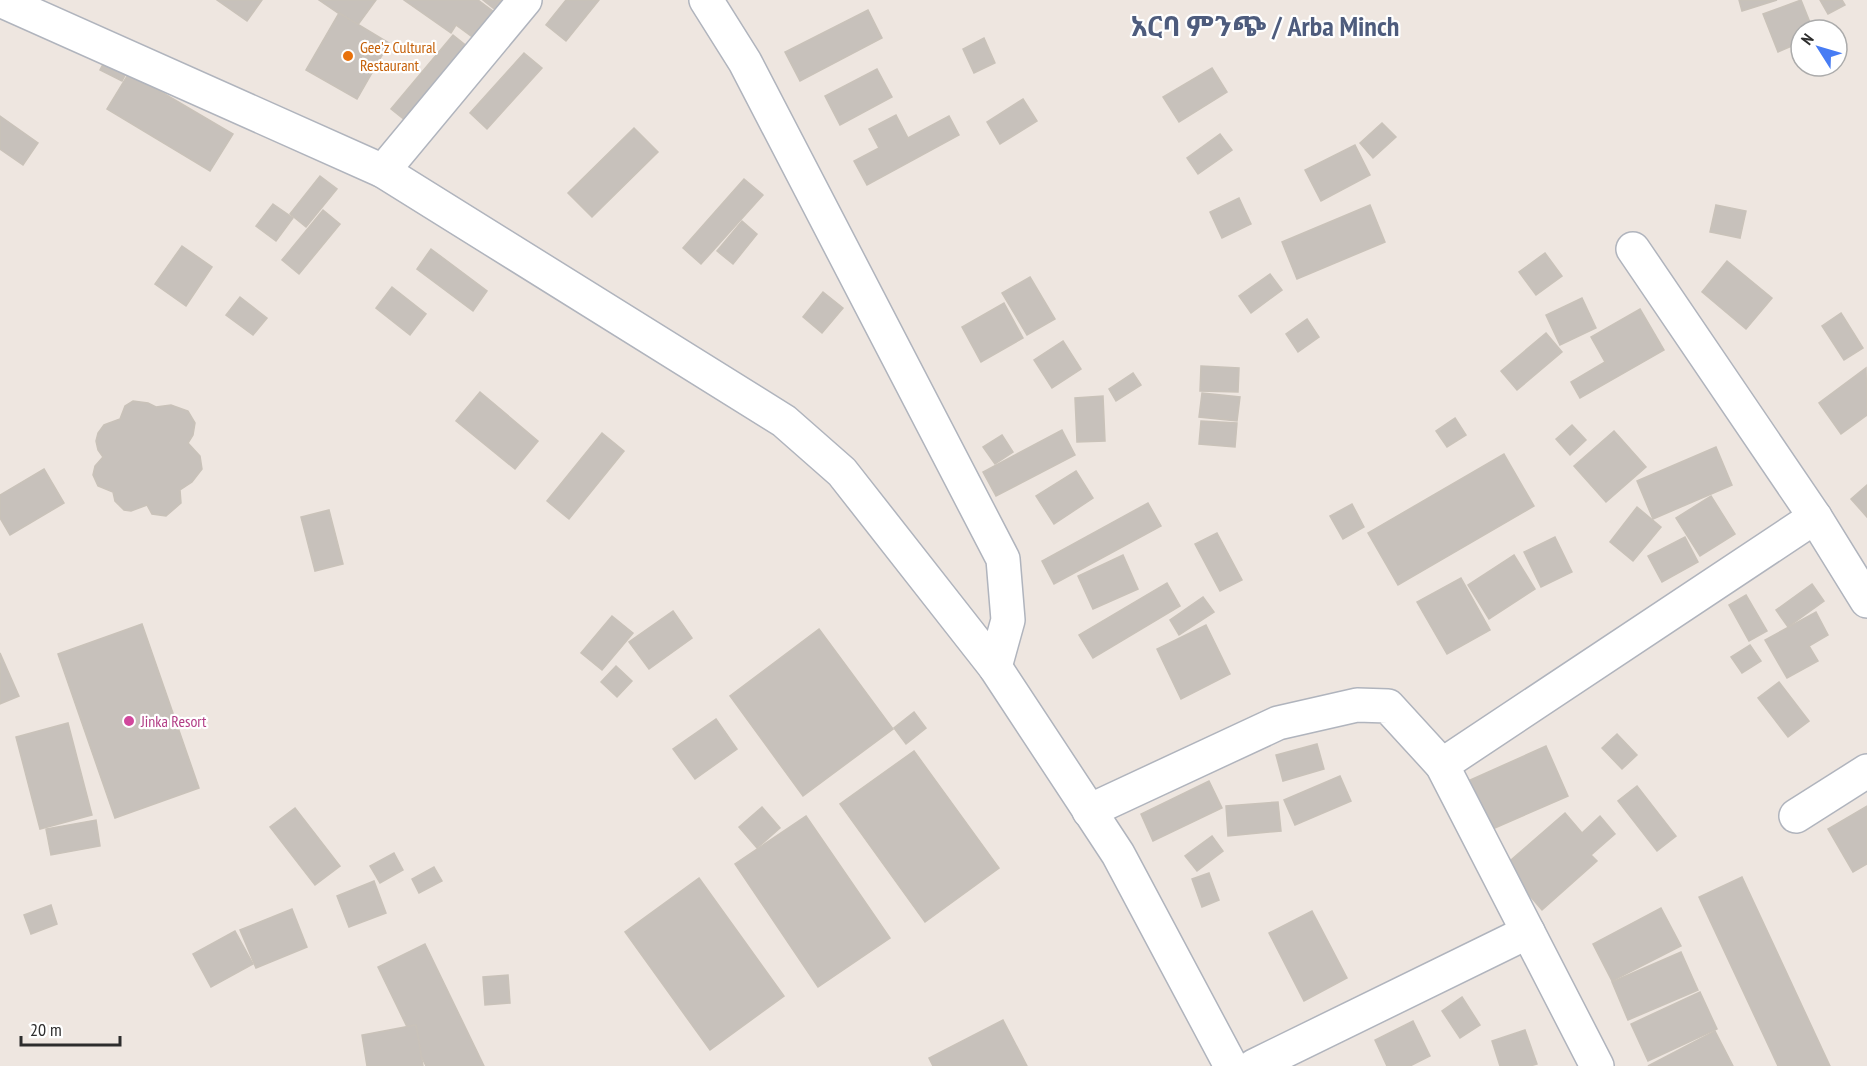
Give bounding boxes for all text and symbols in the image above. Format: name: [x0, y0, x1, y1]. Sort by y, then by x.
district label: አርባ ምንጭ / Arba Minch: [1131, 7, 1399, 44]
north arrow: [1789, 18, 1849, 78]
text: N: [1796, 30, 1818, 48]
place label: Gee'z Cultural Restaurant: [360, 37, 436, 75]
marker: Gee'z Cultural Restaurant: [341, 49, 355, 63]
place label: Jinka Resort: [140, 711, 207, 731]
marker: Jinka Resort: [122, 714, 136, 728]
scale bar: [21, 1009, 120, 1047]
text: 20 m: [30, 1018, 62, 1041]

